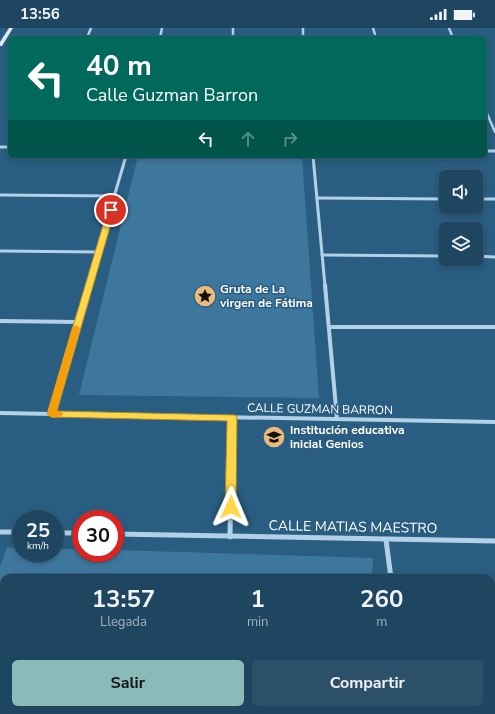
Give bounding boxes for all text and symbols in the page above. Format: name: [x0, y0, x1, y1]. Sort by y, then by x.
text: 13:56: [20, 4, 60, 24]
text: 40 m: [86, 47, 152, 85]
icon: left: [20, 52, 72, 104]
text: Calle Guzman Barron: [86, 83, 258, 107]
icon: left: [195, 128, 217, 150]
icon: ahead: [237, 128, 259, 150]
icon: right: [279, 128, 301, 150]
map controls: [439, 170, 483, 266]
button: sound: [439, 170, 483, 214]
pin: [94, 193, 128, 227]
icon: arrive: [100, 199, 122, 221]
button: layers: [439, 222, 483, 266]
place label: Gruta de La virgen de Fátima: [219, 281, 313, 311]
place icon: Gruta de La virgen de Fátima: [192, 283, 218, 309]
street label: CALLE GUZMAN BARRON: [247, 400, 393, 418]
place label: Institución educativa inicial Genios: [290, 422, 405, 452]
school or university icon: Institución educativa inicial Genios: [261, 424, 287, 450]
position arrow: [210, 486, 252, 528]
speed limit sign: 30: [72, 510, 124, 562]
street label: CALLE MATIAS MAESTRO: [268, 516, 438, 538]
text: 25: [26, 517, 50, 544]
text: km/h: [27, 539, 49, 553]
text: 13:57: [92, 583, 155, 615]
text: 1: [250, 583, 265, 615]
text: 260: [360, 583, 403, 615]
text: Llegada: [100, 613, 147, 631]
text: min: [247, 613, 268, 631]
text: m: [376, 613, 387, 631]
button: Salir: [12, 660, 244, 706]
button: Compartir: [252, 660, 483, 706]

